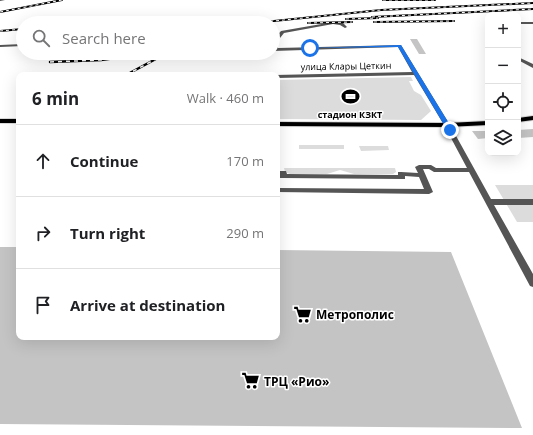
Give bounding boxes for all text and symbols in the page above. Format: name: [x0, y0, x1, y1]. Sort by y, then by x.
map controls: [485, 12, 521, 156]
button: +: [485, 12, 521, 48]
search box: [16, 16, 280, 60]
icon: search: [30, 27, 52, 49]
text: Search here: [62, 28, 146, 48]
route start: [301, 39, 319, 57]
button: −: [485, 48, 521, 84]
street label: улица Клары Цеткин: [301, 59, 391, 73]
button: locate: [485, 84, 521, 120]
text: 6 min: [32, 87, 79, 110]
sports icon: стадион КЗКТ: [340, 87, 360, 107]
text: Walk · 460 m: [187, 89, 264, 107]
place label: стадион КЗКТ: [318, 108, 383, 121]
button: layers: [485, 120, 521, 156]
route end: [441, 121, 459, 139]
icon: ahead: [32, 150, 54, 172]
text: Continue: [70, 151, 138, 171]
text: 170 m: [226, 152, 264, 170]
icon: right: [32, 222, 54, 244]
text: Turn right: [70, 223, 145, 243]
text: 290 m: [226, 224, 264, 242]
icon: arrive: [32, 294, 54, 316]
text: Arrive at destination: [70, 295, 225, 315]
supermarket icon: Метрополис: [293, 304, 313, 324]
place label: Метрополис: [316, 306, 394, 323]
supermarket icon: ТРЦ «Рио»: [241, 371, 261, 391]
place label: ТРЦ «Рио»: [264, 373, 329, 390]

